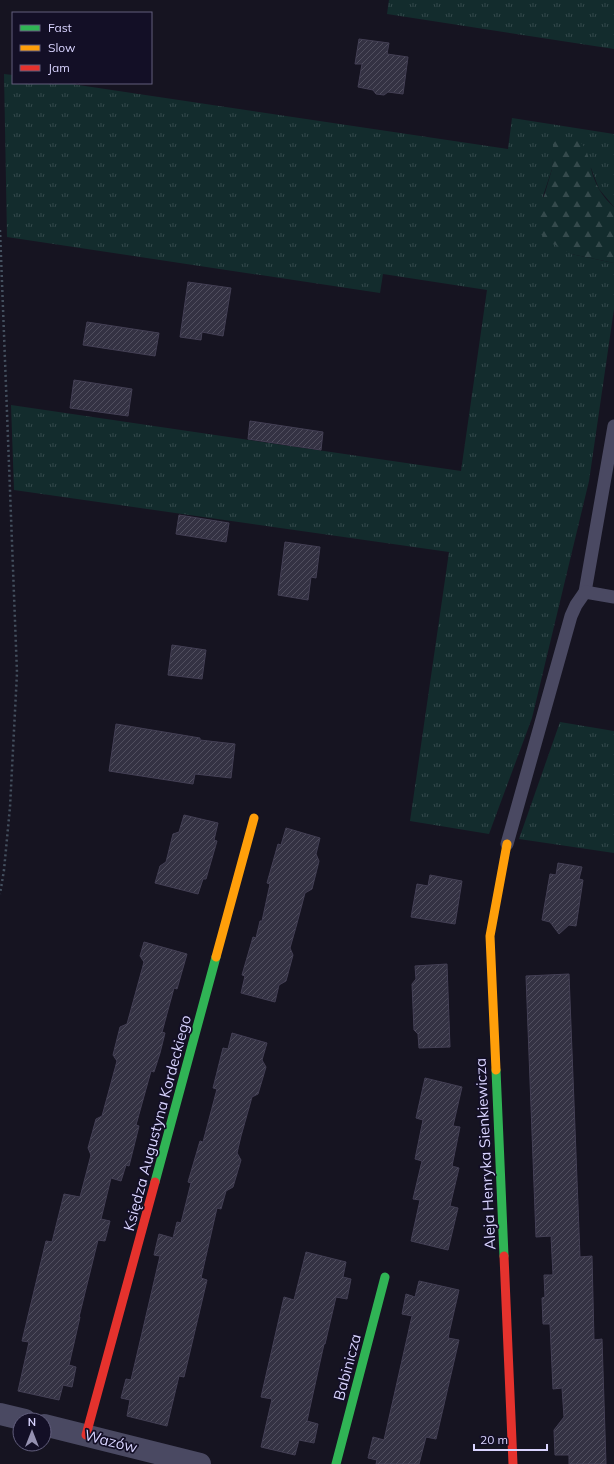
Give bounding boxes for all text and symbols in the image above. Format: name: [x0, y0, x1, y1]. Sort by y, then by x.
legend: [12, 12, 152, 84]
text: Fast: [48, 20, 72, 35]
text: Slow: [48, 40, 76, 55]
text: Jam: [48, 60, 70, 75]
street label: Księdza Augustyna Kordeckiego: [119, 1013, 195, 1233]
street label: Aleja Henryka Sienkiewicza: [470, 1058, 500, 1250]
street label: Babinicza: [329, 1332, 365, 1402]
north arrow: [12, 1412, 52, 1452]
text: N: [28, 1415, 36, 1429]
street label: Wazów: [83, 1425, 139, 1457]
scale bar: [474, 1426, 547, 1452]
text: 20 m: [480, 1432, 508, 1447]

